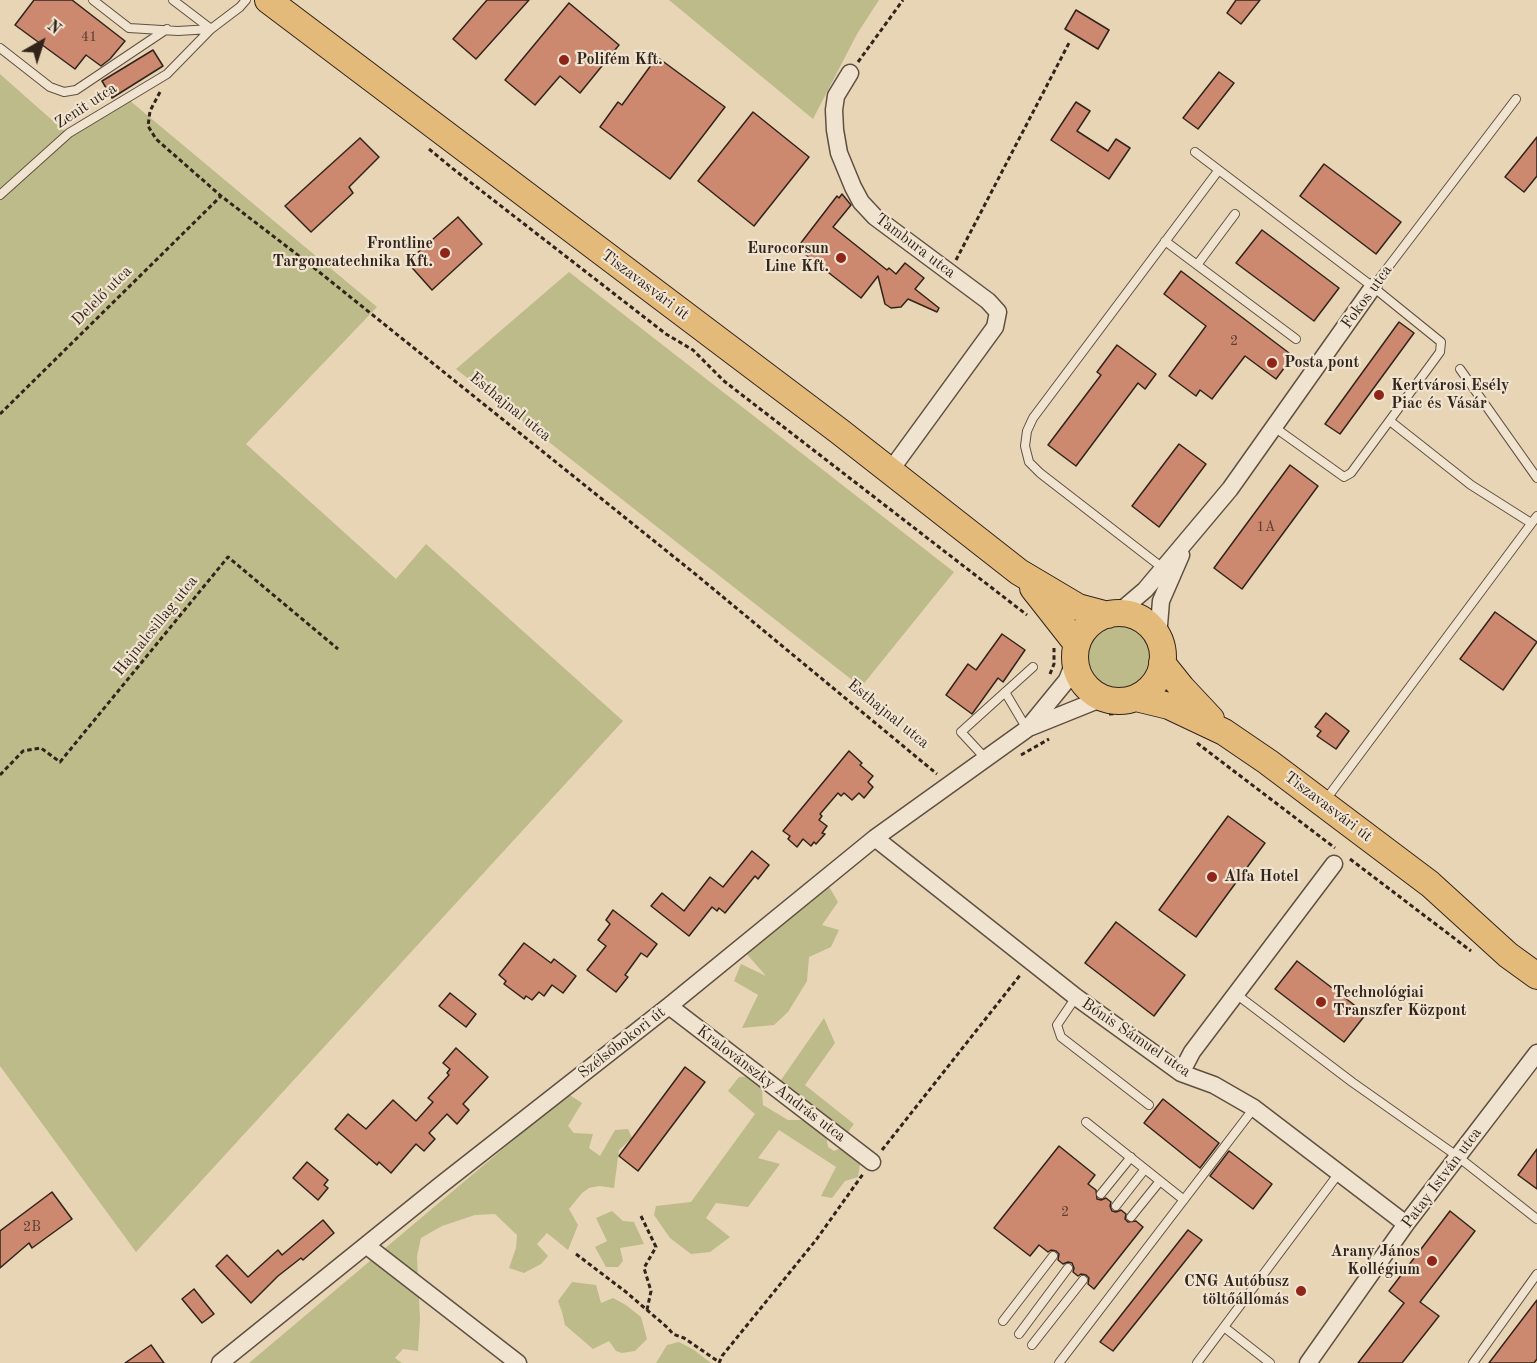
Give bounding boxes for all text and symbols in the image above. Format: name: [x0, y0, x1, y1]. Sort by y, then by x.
north arrow: [12, 12, 72, 72]
text: N: [44, 18, 63, 38]
house number: 41: [81, 29, 97, 45]
place label: Polifém Kft.: [576, 50, 663, 70]
marker: Polifém Kft.: [557, 53, 571, 67]
street label: Zenit utca: [51, 79, 121, 133]
street label: Tambura utca: [871, 209, 959, 283]
place label: Frontline Targoncatechnika Kft.: [273, 234, 433, 272]
place label: Eurocorsun Line Kft.: [747, 239, 829, 277]
marker: Frontline Targoncatechnika Kft.: [438, 246, 452, 260]
street label: Tiszavasvári út: [597, 246, 693, 324]
marker: Eurocorsun Line Kft.: [834, 251, 848, 265]
street label: Fokos utca: [1337, 261, 1397, 333]
street label: Delelő utca: [68, 262, 136, 330]
house number: 2: [1230, 333, 1238, 349]
place label: Posta pont: [1284, 353, 1359, 373]
marker: Posta pont: [1265, 356, 1279, 370]
street label: Esthajnal utca: [465, 368, 555, 446]
place label: Kertvárosi Esély Piac és Vásár: [1391, 376, 1509, 414]
marker: Kertvárosi Esély Piac és Vásár: [1372, 388, 1386, 402]
house number: 1A: [1257, 519, 1275, 535]
street label: Hajnalcsillag utca: [110, 572, 202, 680]
street label: Esthajnal utca: [843, 675, 933, 753]
street label: Tiszavasvári út: [1280, 768, 1376, 846]
place label: Alfa Hotel: [1224, 867, 1299, 887]
marker: Alfa Hotel: [1205, 870, 1219, 884]
place label: Technológiai Transzfer Központ: [1333, 983, 1466, 1021]
street label: Bónis Sámuel utca: [1078, 994, 1194, 1082]
marker: Technológiai Transzfer Központ: [1314, 995, 1328, 1009]
street label: Szélsőbokori út: [575, 1003, 669, 1083]
street label: Kralovánszky András utca: [693, 1022, 849, 1146]
street label: Patay István utca: [1398, 1124, 1486, 1232]
house number: 2: [1061, 1204, 1069, 1220]
house number: 2B: [23, 1219, 41, 1235]
place label: Arany János Kollégium: [1330, 1242, 1420, 1280]
marker: Arany János Kollégium: [1425, 1254, 1439, 1268]
place label: CNG Autóbusz töltőállomás: [1184, 1272, 1289, 1310]
marker: CNG Autóbusz töltőállomás: [1294, 1284, 1308, 1298]

